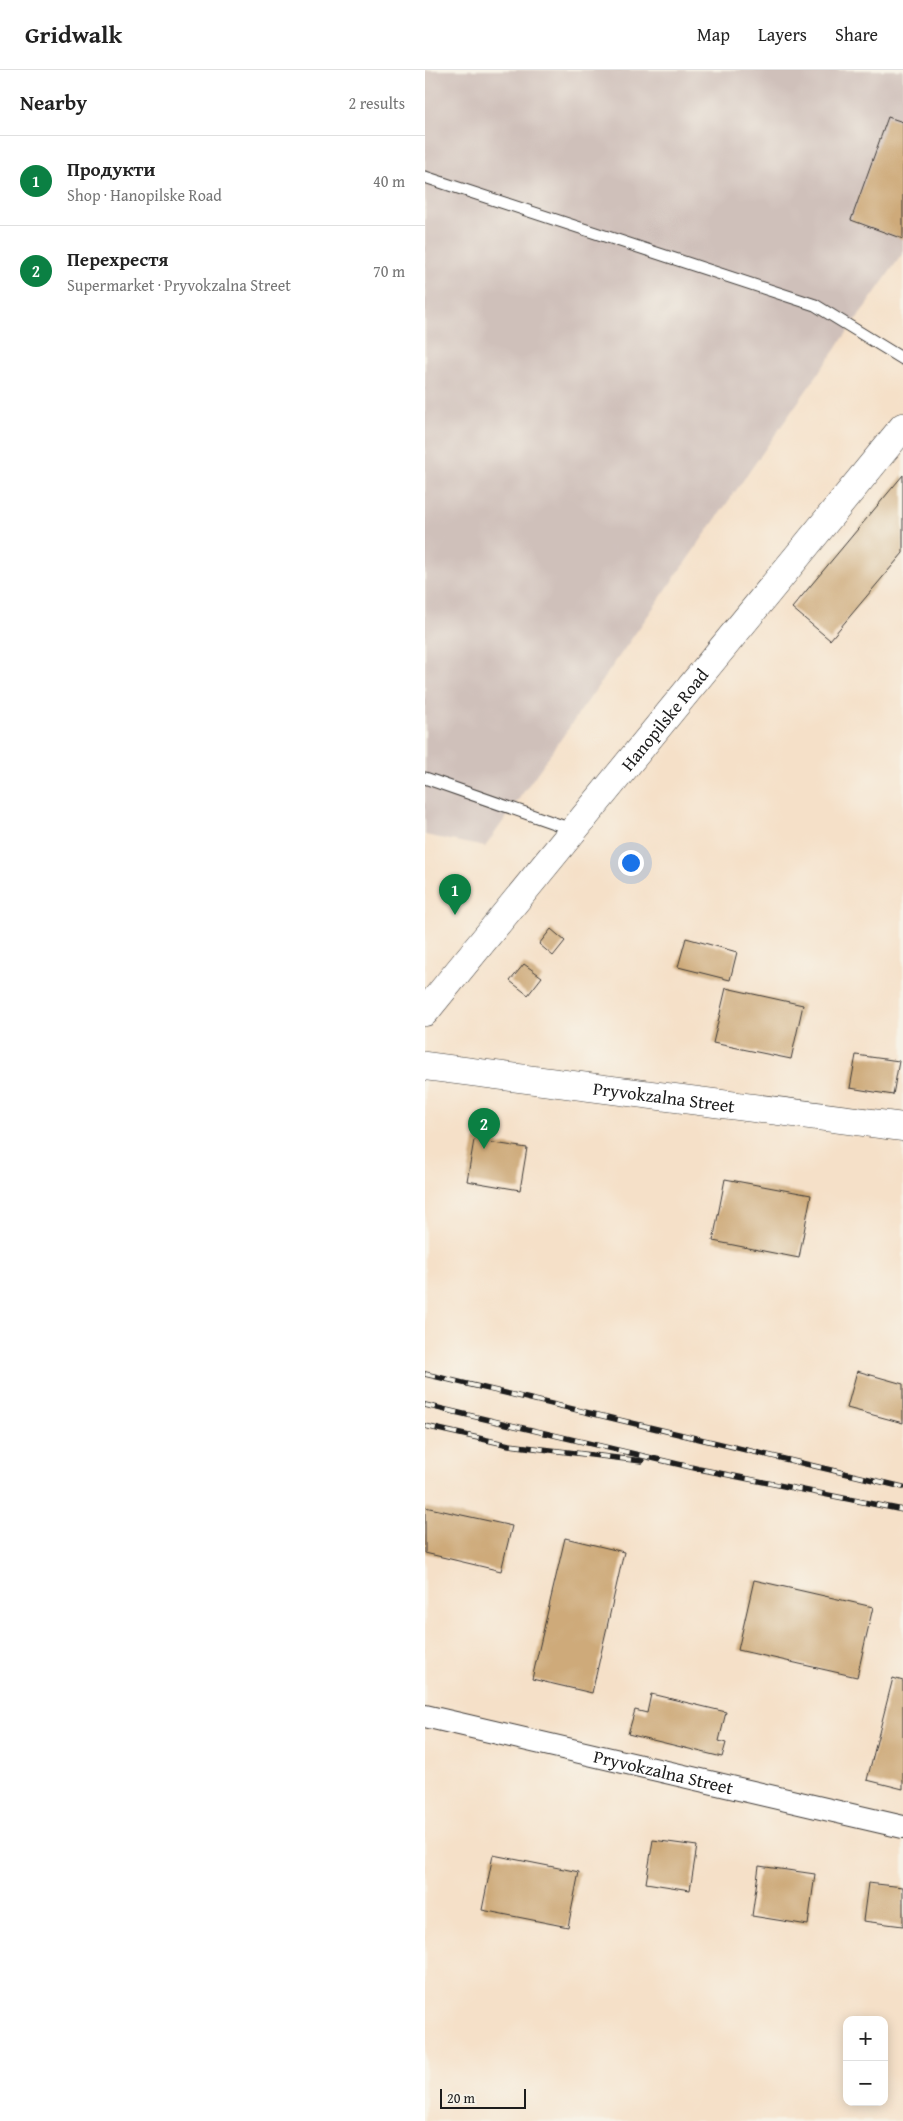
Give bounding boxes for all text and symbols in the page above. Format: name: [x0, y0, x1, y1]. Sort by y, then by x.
text: Gridwalk: [25, 17, 122, 52]
text: Map: [697, 21, 730, 48]
text: Layers: [758, 21, 807, 48]
text: Share: [835, 21, 878, 48]
text: Nearby: [20, 87, 87, 118]
text: 2 results: [348, 91, 405, 115]
text: Продукти: [67, 155, 155, 183]
text: 1: [32, 169, 40, 193]
text: 40 m: [373, 169, 405, 193]
text: Shop · Hanopilske Road: [67, 183, 222, 207]
text: Перехрестя: [67, 245, 169, 273]
text: 2: [32, 259, 40, 283]
text: 70 m: [373, 259, 405, 283]
text: Supermarket · Pryvokzalna Street: [67, 273, 291, 297]
street label: Hanopilske Road: [614, 662, 715, 776]
your location: [618, 850, 644, 876]
pin: 1: [439, 874, 471, 915]
street label: Pryvokzalna Street: [592, 1074, 737, 1119]
pin: 2: [468, 1108, 500, 1149]
street label: Pryvokzalna Street: [591, 1742, 737, 1801]
map controls: [843, 2016, 888, 2106]
button: +: [843, 2016, 888, 2061]
button: −: [843, 2061, 888, 2106]
scale bar: [440, 2086, 526, 2109]
text: 20 m: [447, 2088, 475, 2108]

